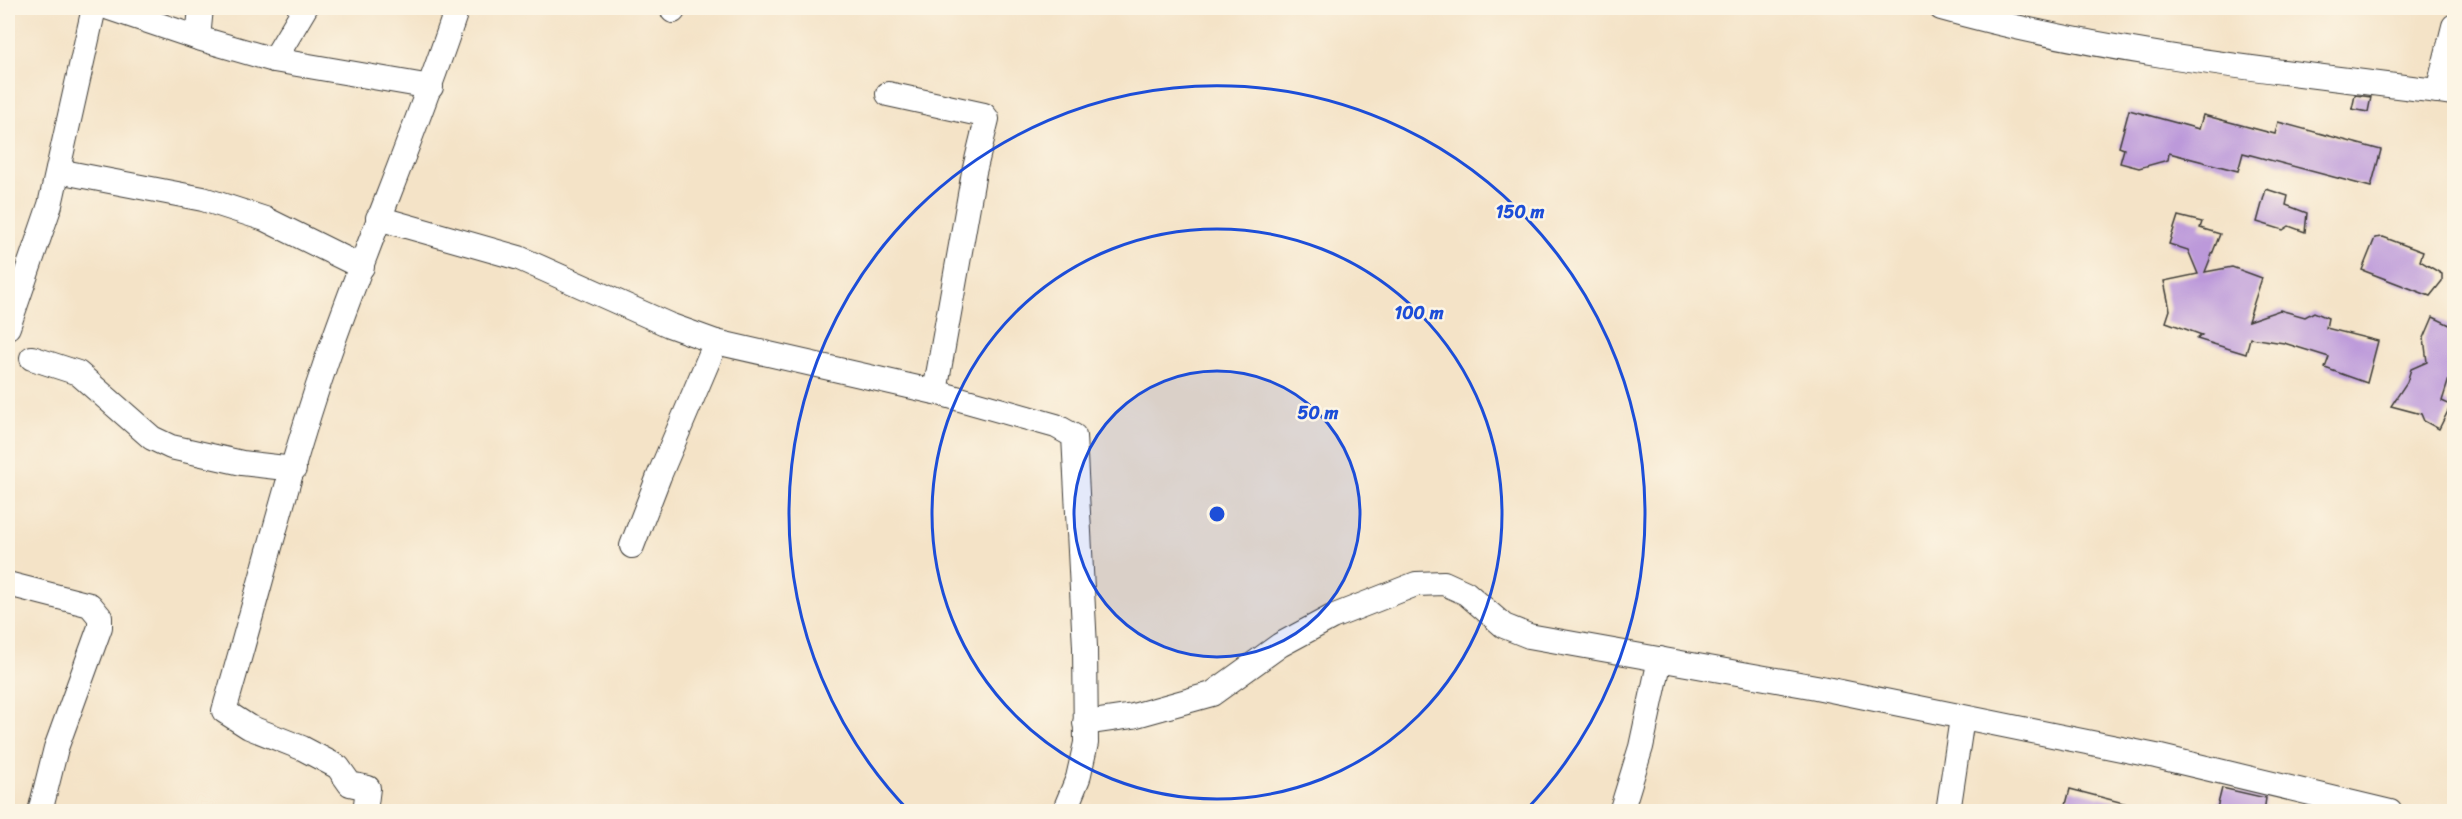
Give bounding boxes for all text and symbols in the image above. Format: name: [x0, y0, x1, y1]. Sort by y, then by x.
text: 150 m: [1496, 196, 1544, 228]
text: 100 m: [1395, 297, 1444, 329]
text: 50 m: [1298, 397, 1339, 429]
centre of rings: [1207, 504, 1227, 524]

